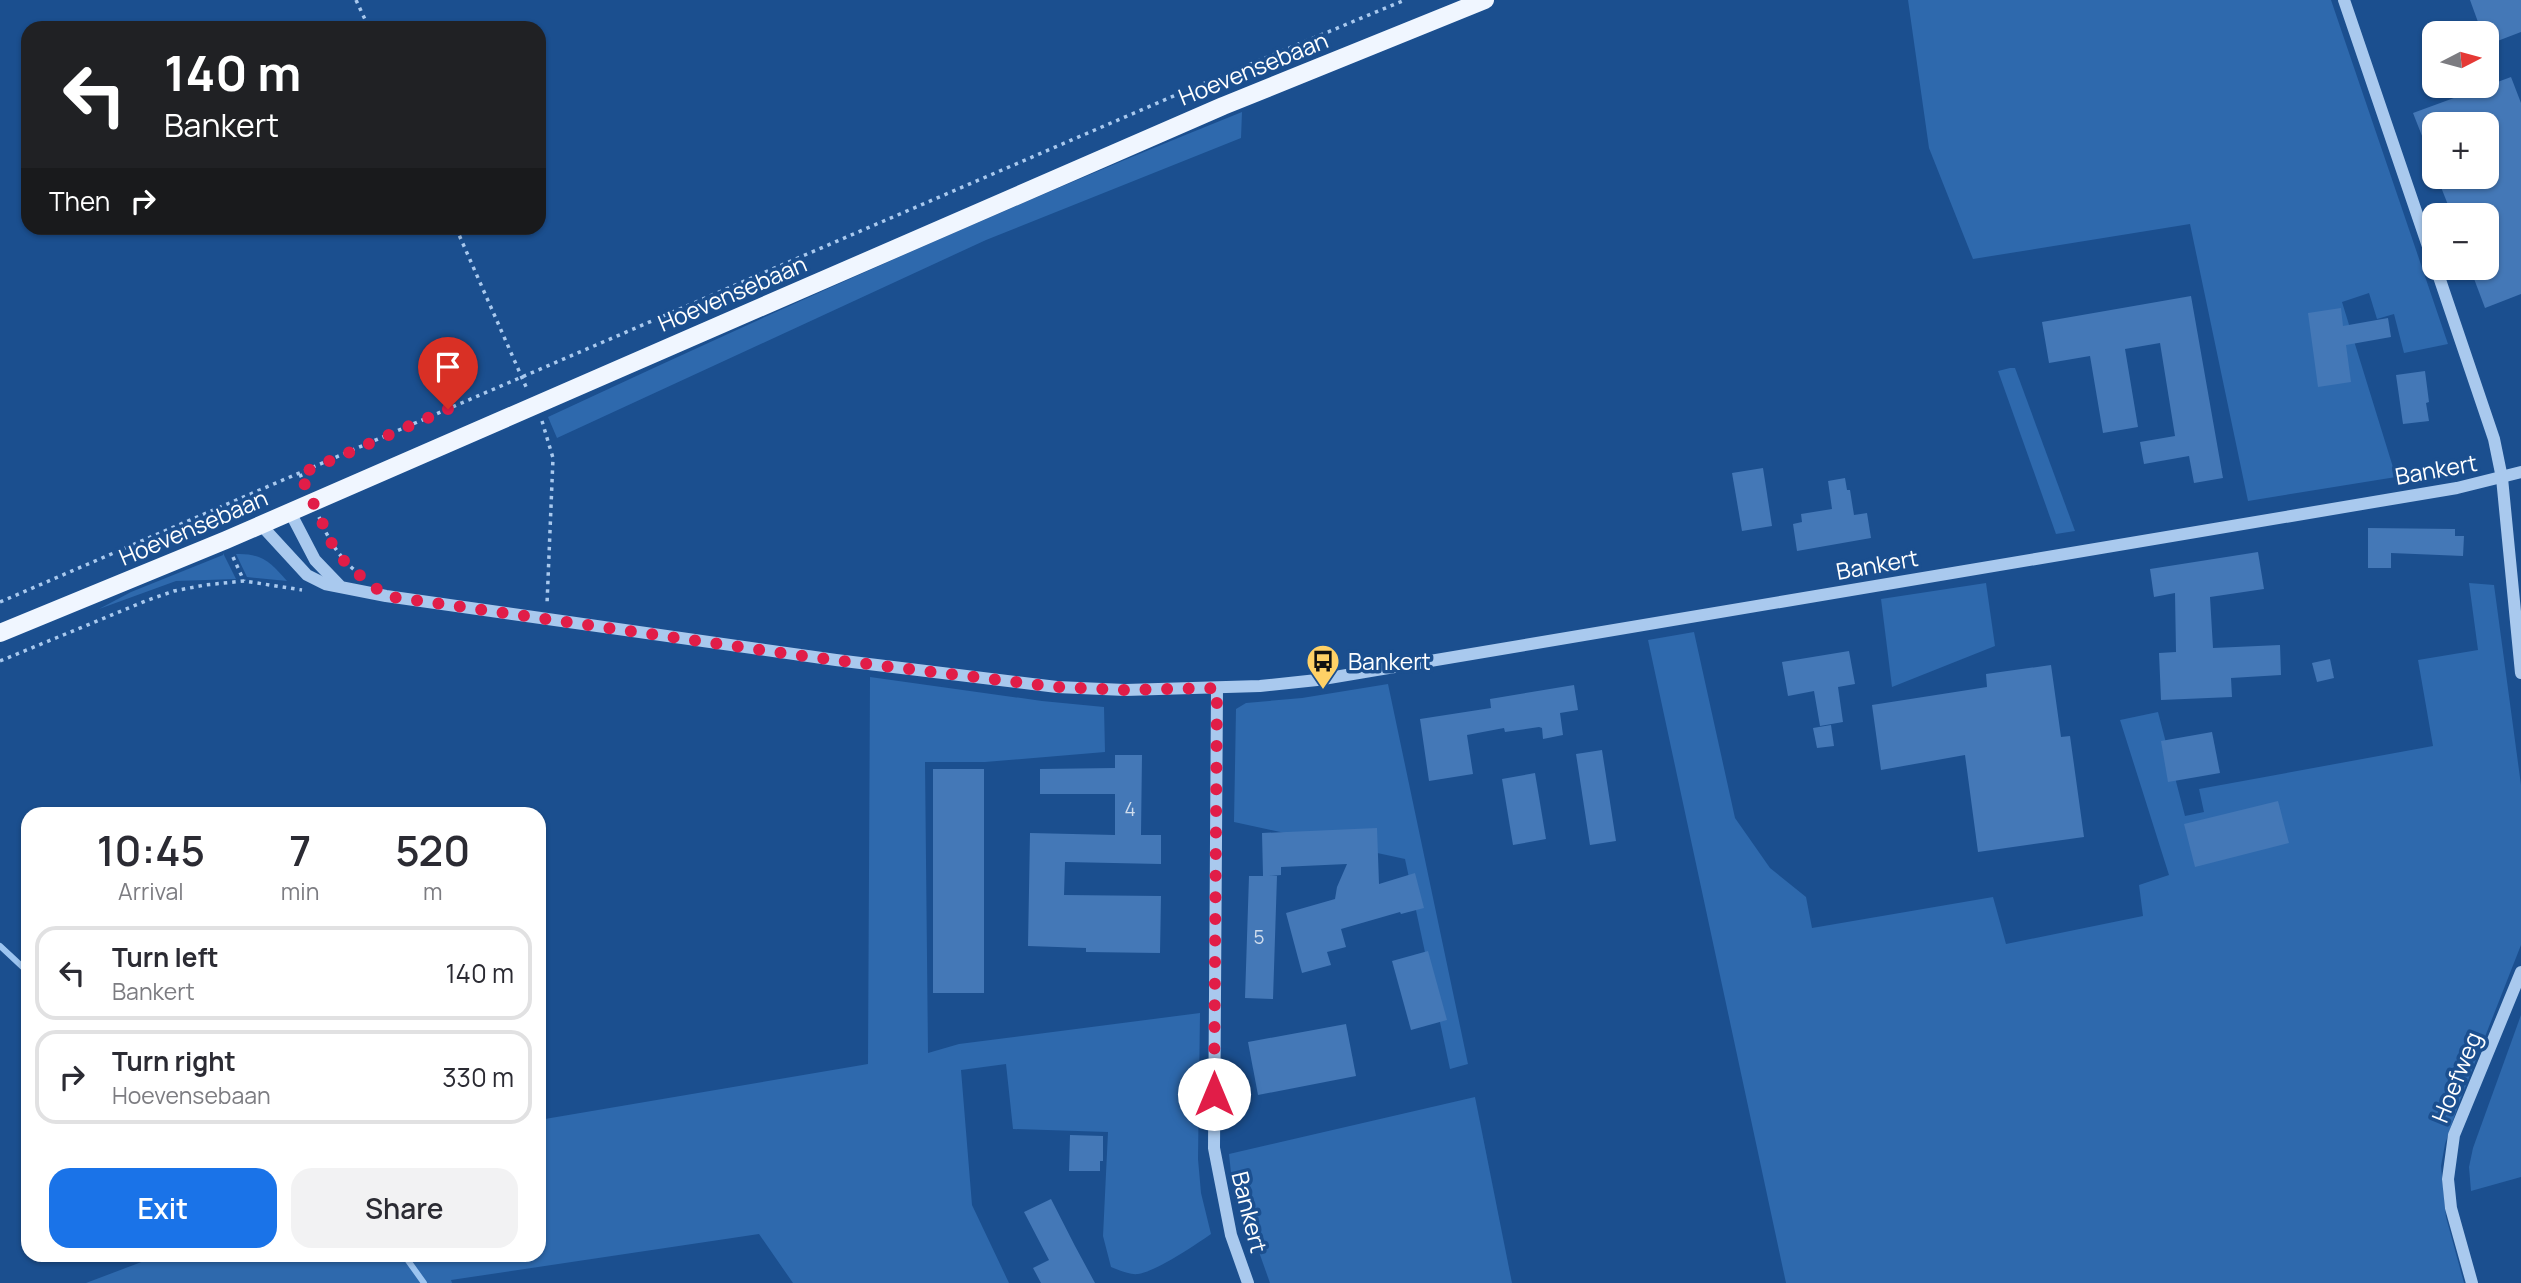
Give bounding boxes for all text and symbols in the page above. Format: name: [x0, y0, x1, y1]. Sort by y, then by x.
north arrow: [2422, 21, 2499, 98]
map controls: [2422, 21, 2499, 280]
street label: Hoevensebaan: [1173, 23, 1333, 113]
text: 140 m: [164, 39, 301, 106]
icon: left: [49, 49, 140, 140]
text: Bankert: [164, 103, 279, 147]
button: +: [2422, 112, 2499, 189]
icon: right: [124, 182, 162, 220]
text: Then: [49, 183, 110, 219]
button: −: [2422, 203, 2499, 280]
street label: Hoevensebaan: [653, 247, 811, 339]
pin: [418, 337, 478, 409]
icon: arrive: [429, 348, 467, 386]
street label: Bankert: [2393, 446, 2479, 492]
street label: Hoevensebaan: [114, 481, 272, 573]
street label: Bankert: [1834, 541, 1920, 587]
bus stop icon: Bankert: [1304, 642, 1342, 691]
place label: Bankert: [1348, 645, 1431, 677]
house number: 4: [1124, 796, 1136, 822]
text: 10:45: [97, 821, 205, 879]
text: 7: [289, 821, 311, 879]
text: 520: [395, 821, 470, 879]
text: Arrival: [118, 875, 184, 907]
text: min: [281, 875, 319, 907]
text: m: [423, 875, 442, 907]
house number: 5: [1254, 924, 1265, 950]
text: Turn left: [112, 939, 219, 975]
icon: left: [53, 954, 91, 992]
text: 140 m: [445, 955, 514, 991]
text: Bankert: [112, 975, 195, 1007]
street label: Hoefweg: [2423, 1027, 2489, 1127]
text: Turn right: [112, 1043, 236, 1079]
position arrow: [1177, 1057, 1251, 1131]
icon: right: [53, 1058, 91, 1096]
text: 330 m: [442, 1059, 514, 1095]
text: Hoevensebaan: [112, 1079, 271, 1111]
button: Exit: [49, 1168, 277, 1248]
button: Share: [291, 1168, 518, 1248]
street label: Bankert: [1224, 1168, 1276, 1256]

